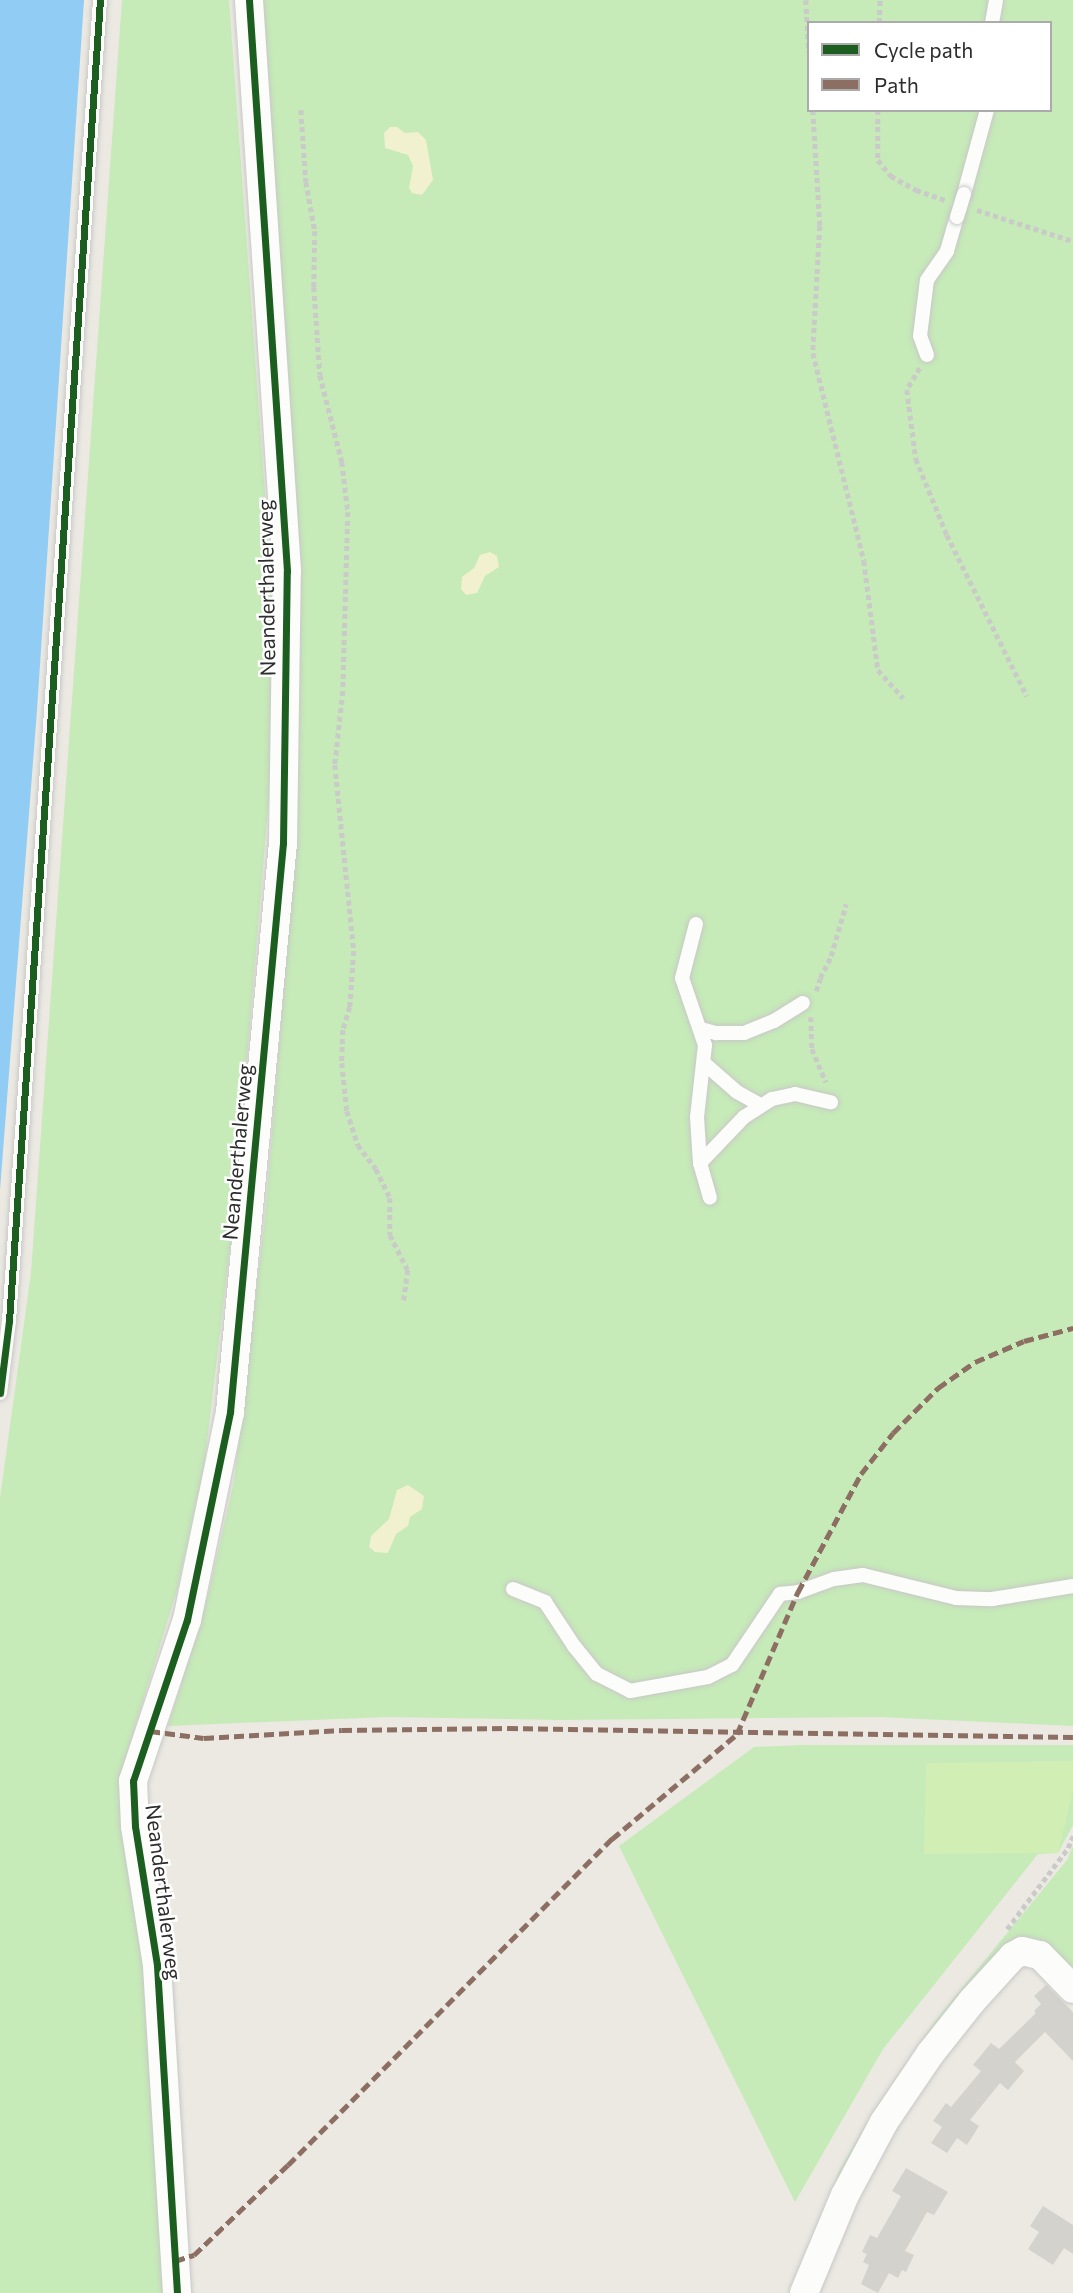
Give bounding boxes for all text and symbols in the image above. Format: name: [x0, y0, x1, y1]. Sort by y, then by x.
legend: [807, 21, 1052, 112]
text: Cycle path: [874, 37, 973, 62]
text: Path: [874, 72, 919, 97]
street label: Neanderthalerweg: [252, 499, 280, 677]
street label: Neanderthalerweg: [217, 1063, 257, 1241]
street label: Neanderthalerweg: [141, 1803, 187, 1981]

